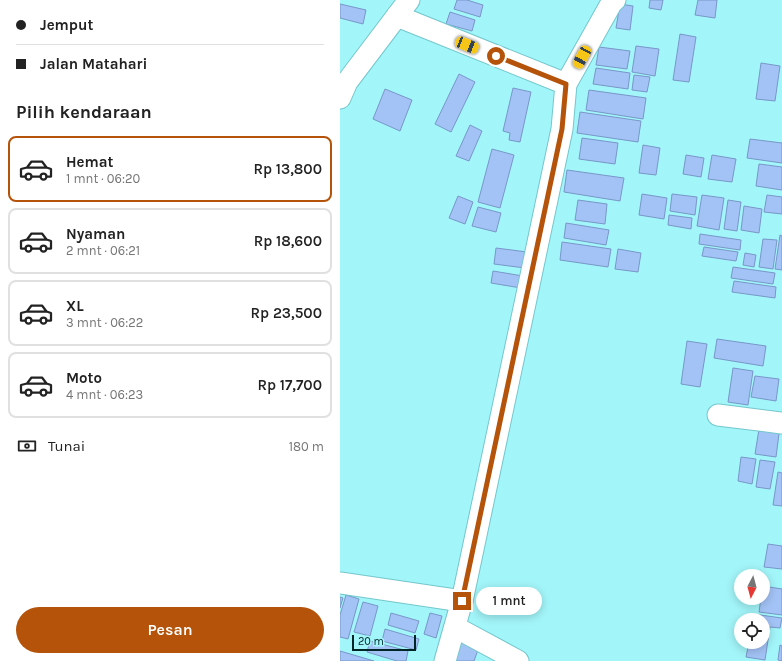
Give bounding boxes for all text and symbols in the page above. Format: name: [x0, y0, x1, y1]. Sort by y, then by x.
text: Jemput: [40, 16, 93, 34]
car: [454, 35, 480, 55]
car: [571, 44, 593, 70]
route start: [487, 47, 505, 65]
text: Jalan Matahari: [40, 55, 147, 73]
text: Pilih kendaraan: [16, 101, 152, 123]
icon: car: [18, 151, 54, 187]
text: Hemat: [66, 153, 113, 171]
text: Rp 13,800: [253, 160, 322, 178]
text: 1 mnt · 06:20: [66, 171, 140, 186]
icon: car: [18, 223, 54, 259]
text: Nyaman: [66, 225, 125, 243]
text: Rp 18,600: [254, 232, 322, 250]
text: 2 mnt · 06:21: [66, 243, 140, 258]
icon: car: [18, 295, 54, 331]
text: XL: [66, 297, 84, 315]
text: Rp 23,500: [251, 304, 322, 322]
text: 3 mnt · 06:22: [66, 315, 143, 330]
icon: car: [18, 367, 54, 403]
text: Moto: [66, 369, 102, 387]
text: Rp 17,700: [257, 376, 322, 394]
text: 4 mnt · 06:23: [66, 387, 143, 402]
icon: cash: [16, 435, 38, 457]
text: Tunai: [48, 437, 85, 455]
text: 180 m: [289, 439, 324, 454]
north arrow: [734, 569, 770, 605]
map controls: [734, 569, 770, 649]
callout: 1 mnt: [476, 587, 542, 615]
route end: [453, 592, 471, 610]
text: 1 mnt: [492, 593, 526, 608]
button: Pesan: [16, 607, 324, 653]
button: locate: [734, 613, 770, 649]
scale bar: [352, 633, 416, 652]
text: 20 m: [358, 635, 384, 648]

